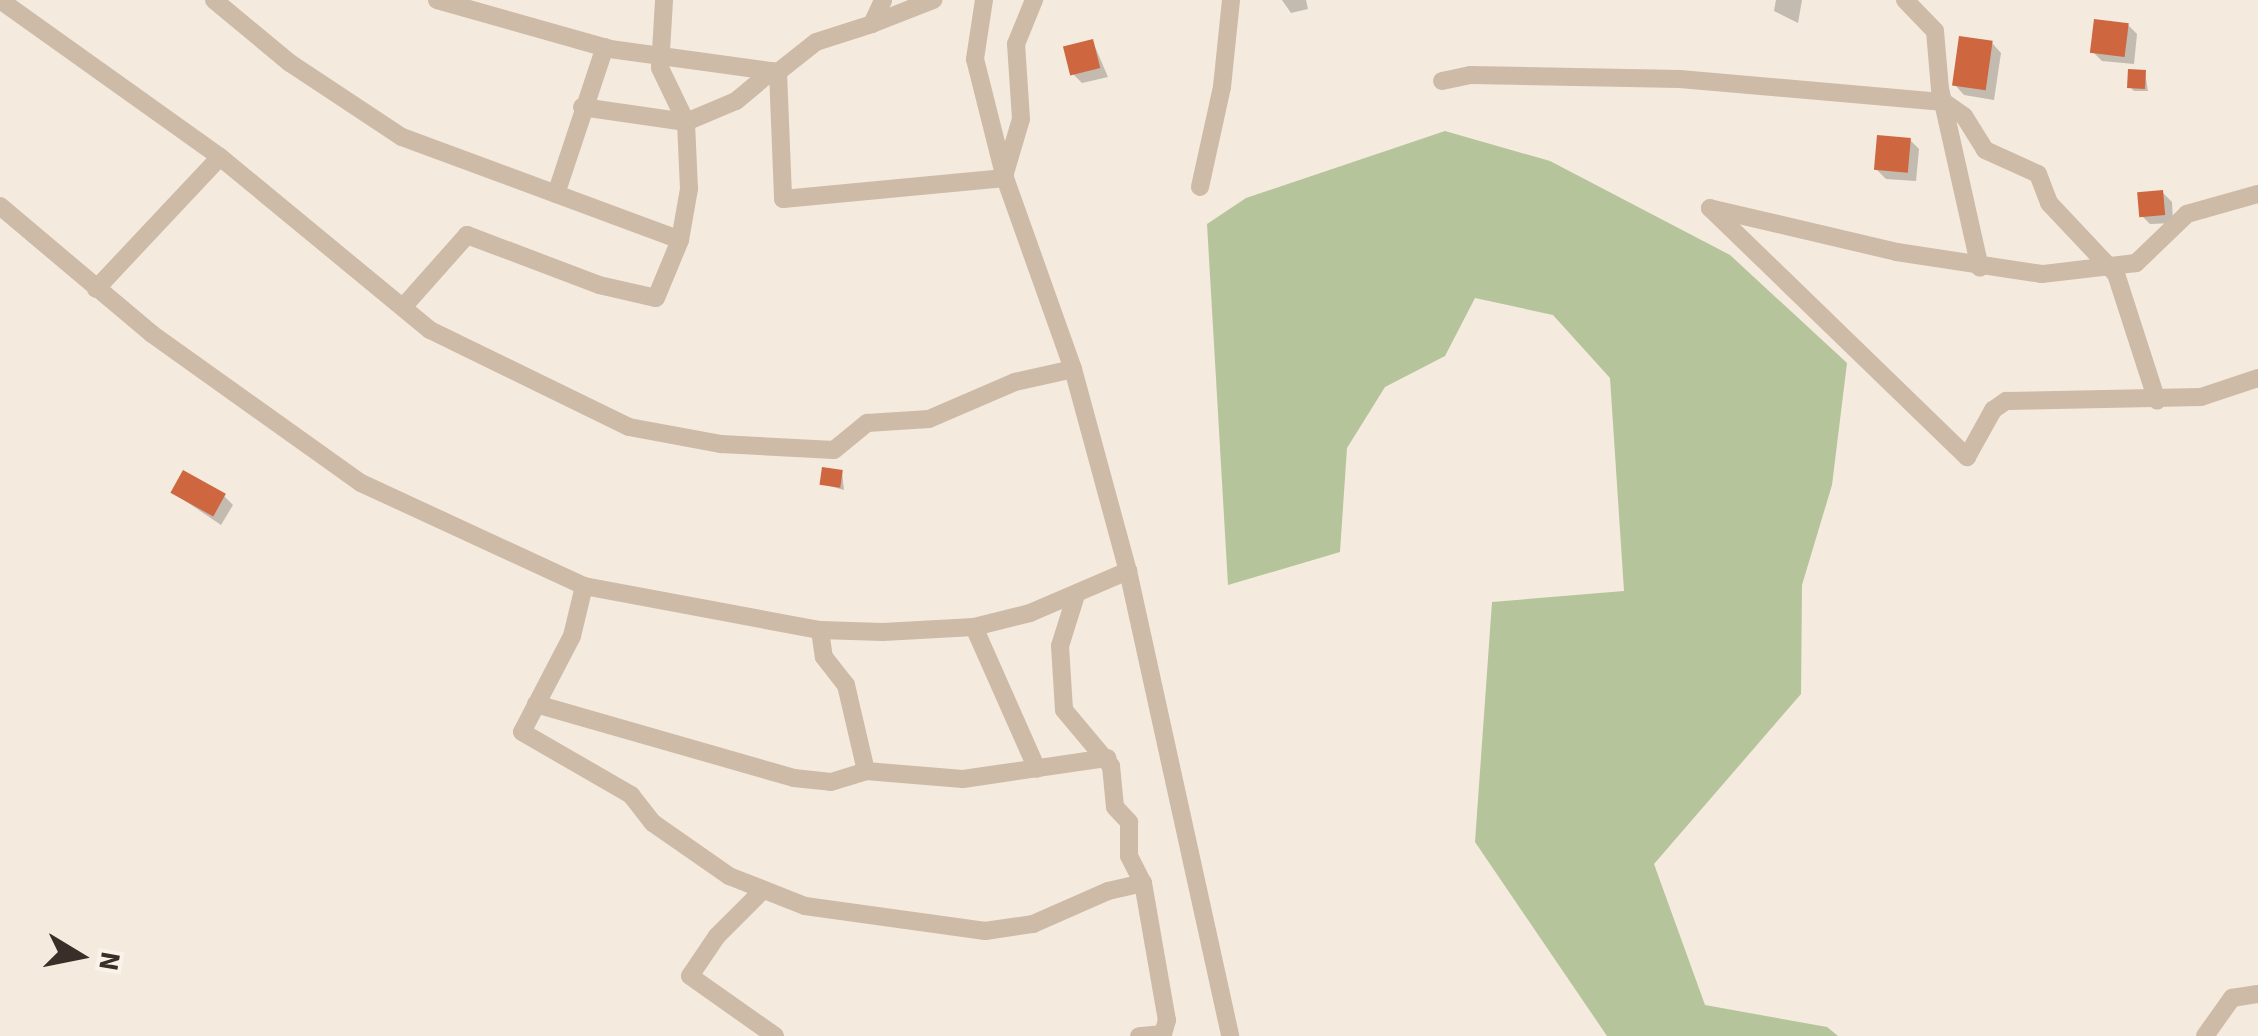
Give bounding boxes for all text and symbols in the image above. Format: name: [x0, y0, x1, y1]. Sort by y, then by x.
north arrow: [30, 906, 130, 1006]
text: N: [88, 949, 131, 974]

